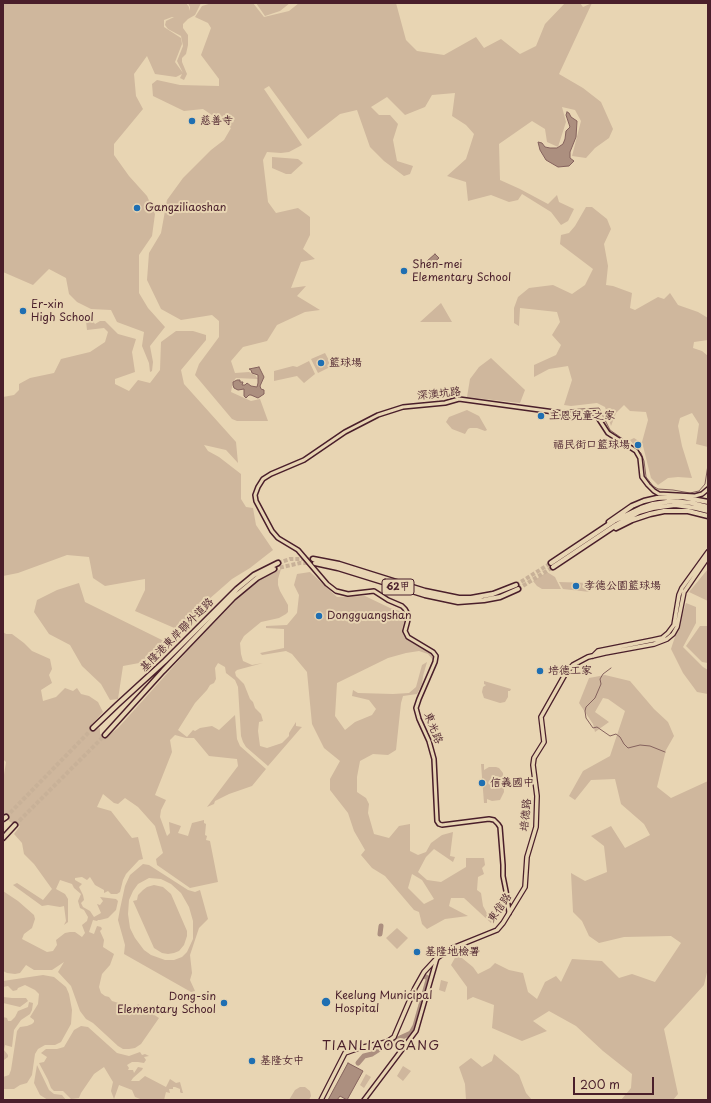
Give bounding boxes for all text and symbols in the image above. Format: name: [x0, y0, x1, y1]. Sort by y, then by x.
place label: 慈善寺: [200, 114, 233, 128]
marker: 慈善寺: [187, 116, 197, 126]
place label: Gangziliaoshan: [145, 201, 226, 215]
marker: Gangziliaoshan: [132, 203, 142, 213]
place label: Shen-mei Elementary School: [412, 258, 511, 284]
marker: Shen-mei Elementary School: [399, 266, 409, 276]
place label: Er-xin High School: [31, 298, 94, 324]
marker: Er-xin High School: [18, 306, 28, 316]
place label: 籃球場: [329, 356, 362, 370]
marker: 籃球場: [316, 358, 326, 368]
street label: 深澳坑路: [416, 385, 462, 403]
place label: 主恩兒童之家: [549, 409, 615, 423]
marker: 主恩兒童之家: [536, 411, 546, 421]
place label: 福民街口籃球場: [553, 438, 630, 452]
marker: 福民街口籃球場: [633, 440, 643, 450]
road number: 62甲: [382, 579, 414, 595]
place label: 孝德公園籃球場: [584, 579, 661, 593]
marker: 孝德公園籃球場: [571, 581, 581, 591]
street label: 基隆港東岸聯外道路: [137, 595, 217, 675]
place label: Dongguangshan: [327, 609, 412, 623]
marker: Dongguangshan: [314, 611, 324, 621]
place label: 培德工家: [548, 664, 592, 678]
marker: 培德工家: [535, 666, 545, 676]
street label: 東光路: [421, 710, 445, 746]
place label: 信義國中: [490, 776, 534, 790]
marker: 信義國中: [477, 778, 487, 788]
street label: 培德路: [518, 798, 534, 832]
street label: 東信路: [485, 891, 515, 925]
place label: 基隆地檢署: [425, 945, 480, 959]
marker: 基隆地檢署: [412, 947, 422, 957]
place label: Keelung Municipal Hospital: [335, 989, 432, 1015]
place label: Dong-sin Elementary School: [117, 990, 216, 1016]
marker: Keelung Municipal Hospital: [320, 996, 332, 1008]
marker: Dong-sin Elementary School: [219, 998, 229, 1008]
district label: TIANLIAOGANG: [321, 1038, 441, 1054]
place label: 基隆女中: [260, 1054, 304, 1068]
marker: 基隆女中: [247, 1056, 257, 1066]
scale bar: [575, 1069, 656, 1095]
text: 200 m: [580, 1075, 620, 1093]

